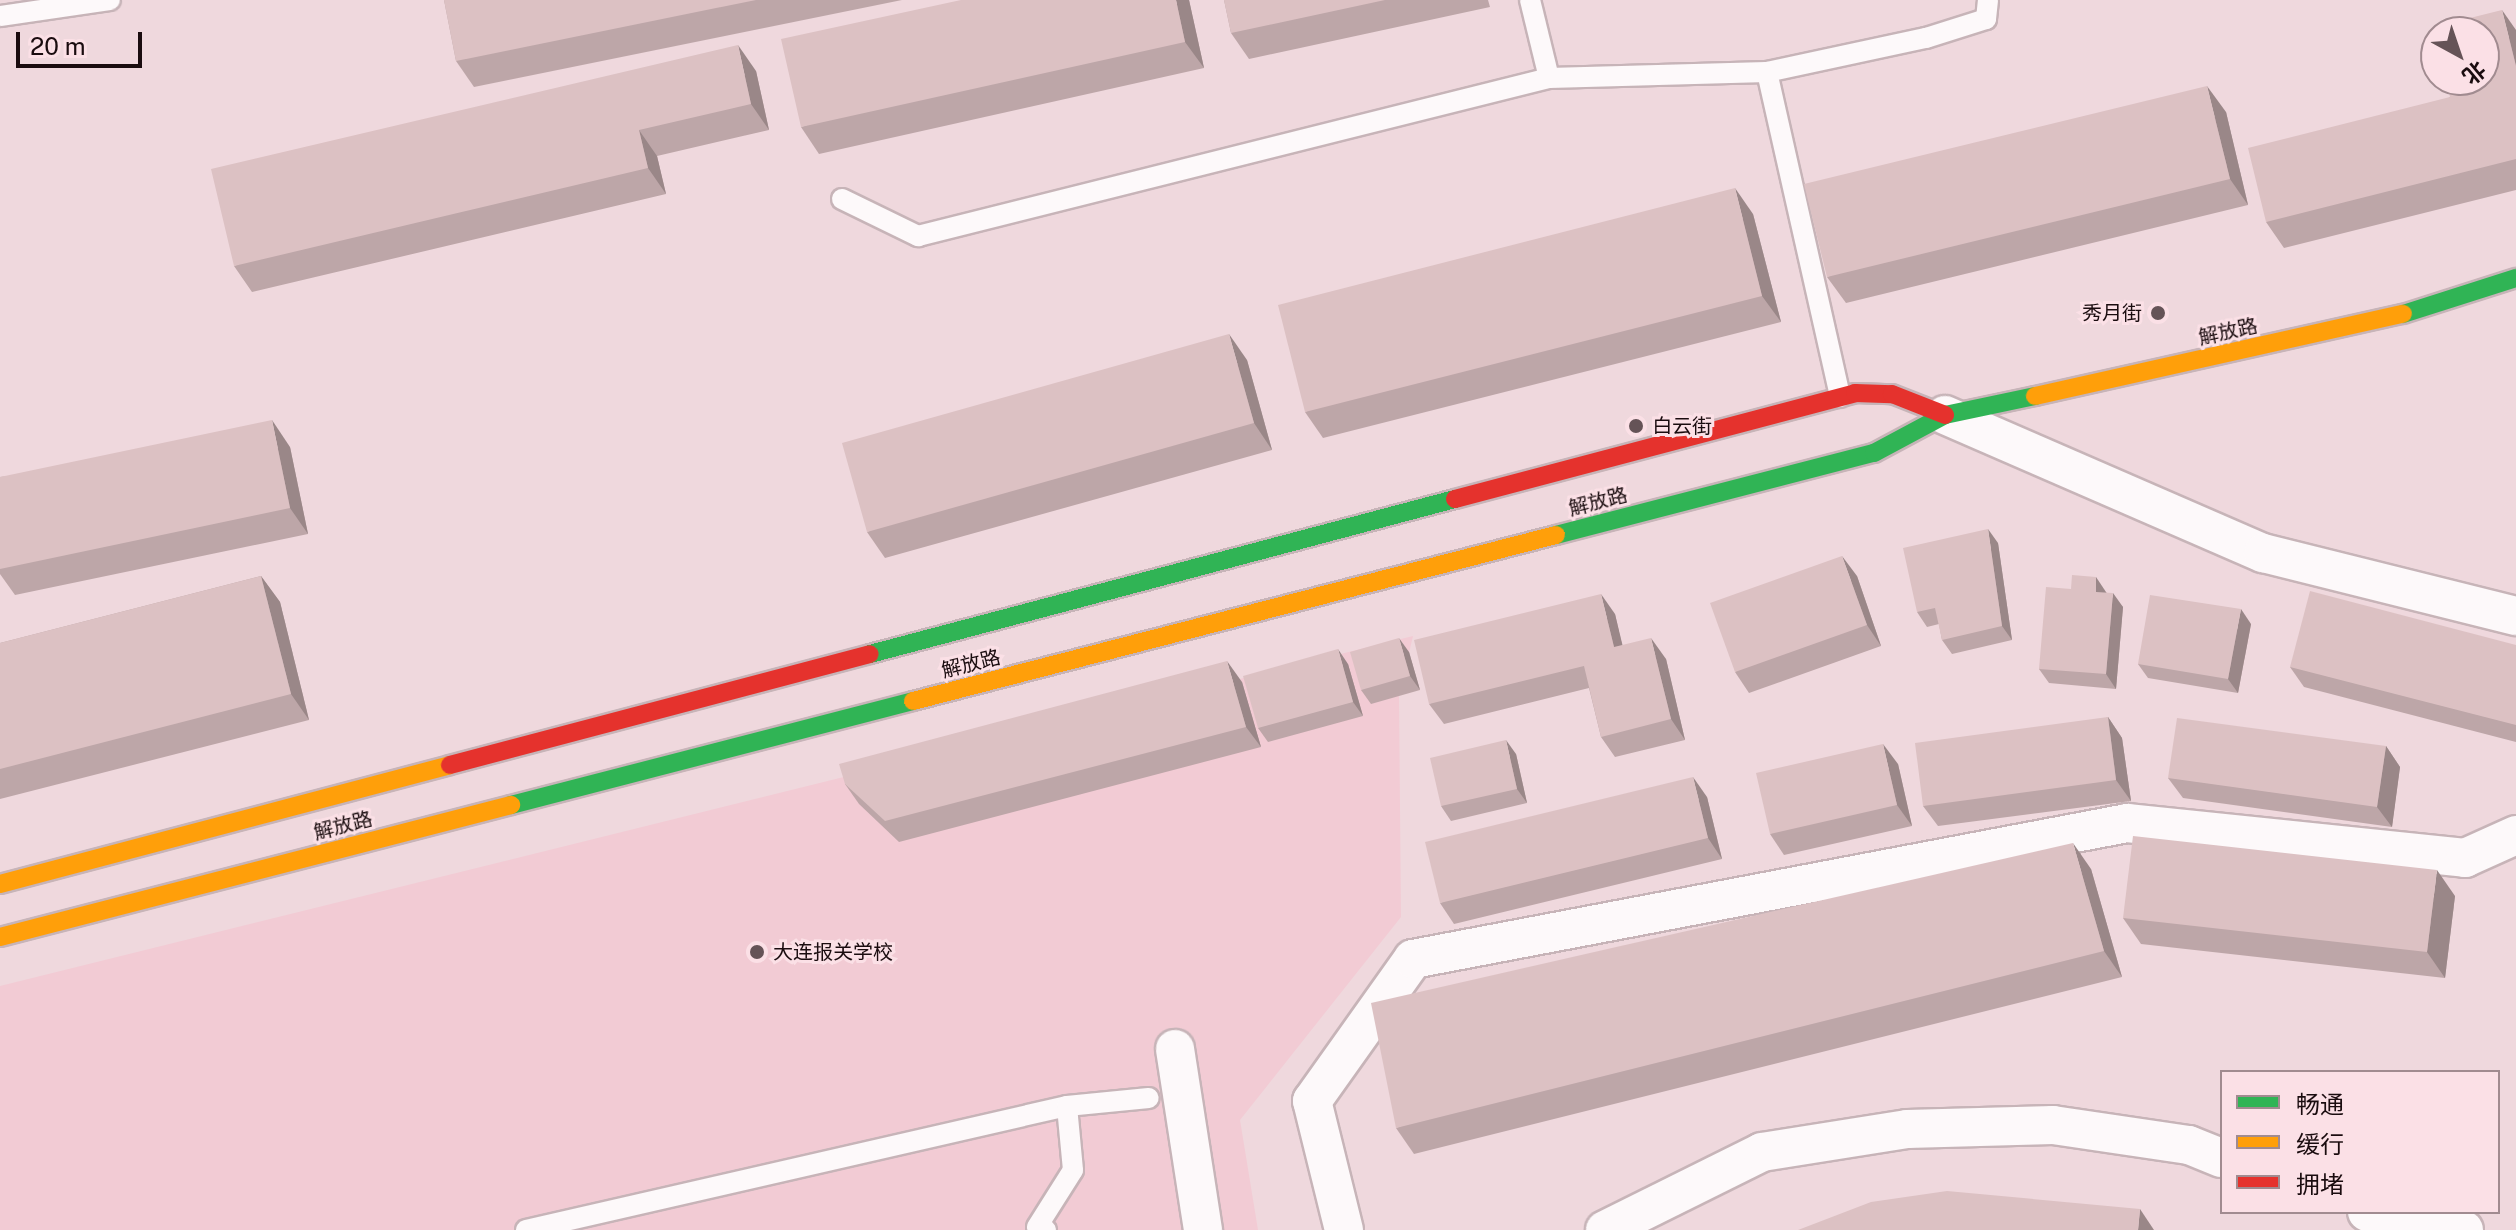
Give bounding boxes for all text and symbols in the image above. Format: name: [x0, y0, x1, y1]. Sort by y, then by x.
scale bar: [20, 16, 146, 66]
north arrow: [2420, 16, 2500, 96]
text: 20 m: [30, 32, 86, 60]
text: 北: [2457, 56, 2491, 90]
place label: 秀月街: [2082, 301, 2142, 325]
marker: 秀月街: [2149, 304, 2167, 322]
street label: 解放路: [2196, 314, 2260, 350]
place label: 白云街: [1652, 414, 1712, 438]
marker: 白云街: [1627, 417, 1645, 435]
street label: 解放路: [1566, 483, 1630, 521]
street label: 解放路: [939, 645, 1003, 683]
street label: 解放路: [311, 807, 375, 845]
place label: 大连报关学校: [773, 940, 893, 964]
marker: 大连报关学校: [748, 943, 766, 961]
legend: [2220, 1070, 2500, 1214]
text: 畅通: [2296, 1090, 2344, 1118]
text: 缓行: [2296, 1130, 2344, 1158]
text: 拥堵: [2296, 1170, 2344, 1198]

